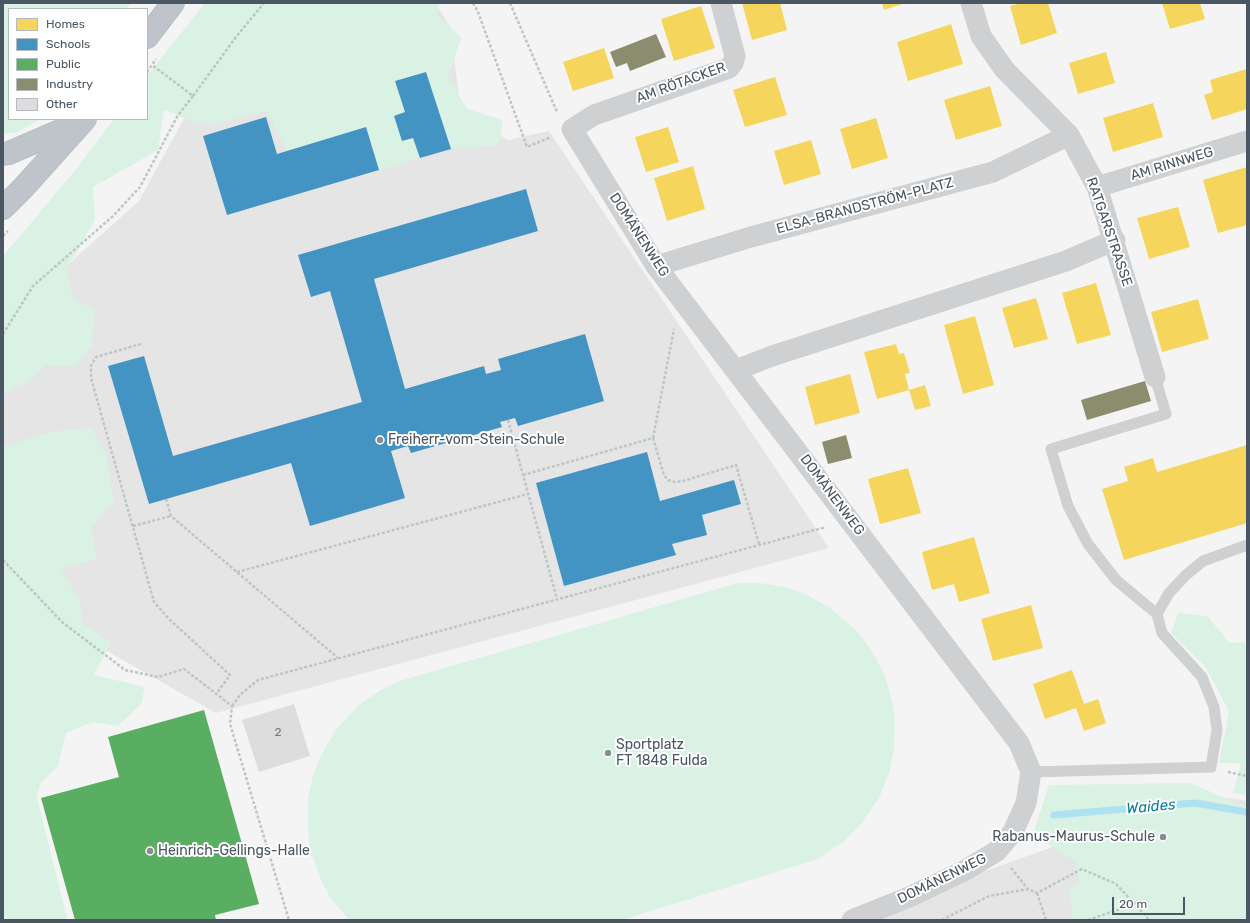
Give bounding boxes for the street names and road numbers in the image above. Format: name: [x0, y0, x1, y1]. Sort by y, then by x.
street label: AM RÖTACKER: [634, 59, 728, 107]
street label: AM RINNWEG: [1129, 143, 1215, 185]
street label: ELSA-BRANDSTRÖM-PLATZ: [775, 174, 955, 238]
street label: RATGARSTRASSE: [1082, 175, 1136, 289]
street label: DOMÄNENWEG: [606, 190, 672, 280]
street label: DOMÄNENWEG: [796, 451, 868, 539]
street label: DOMÄNENWEG: [895, 850, 989, 908]

